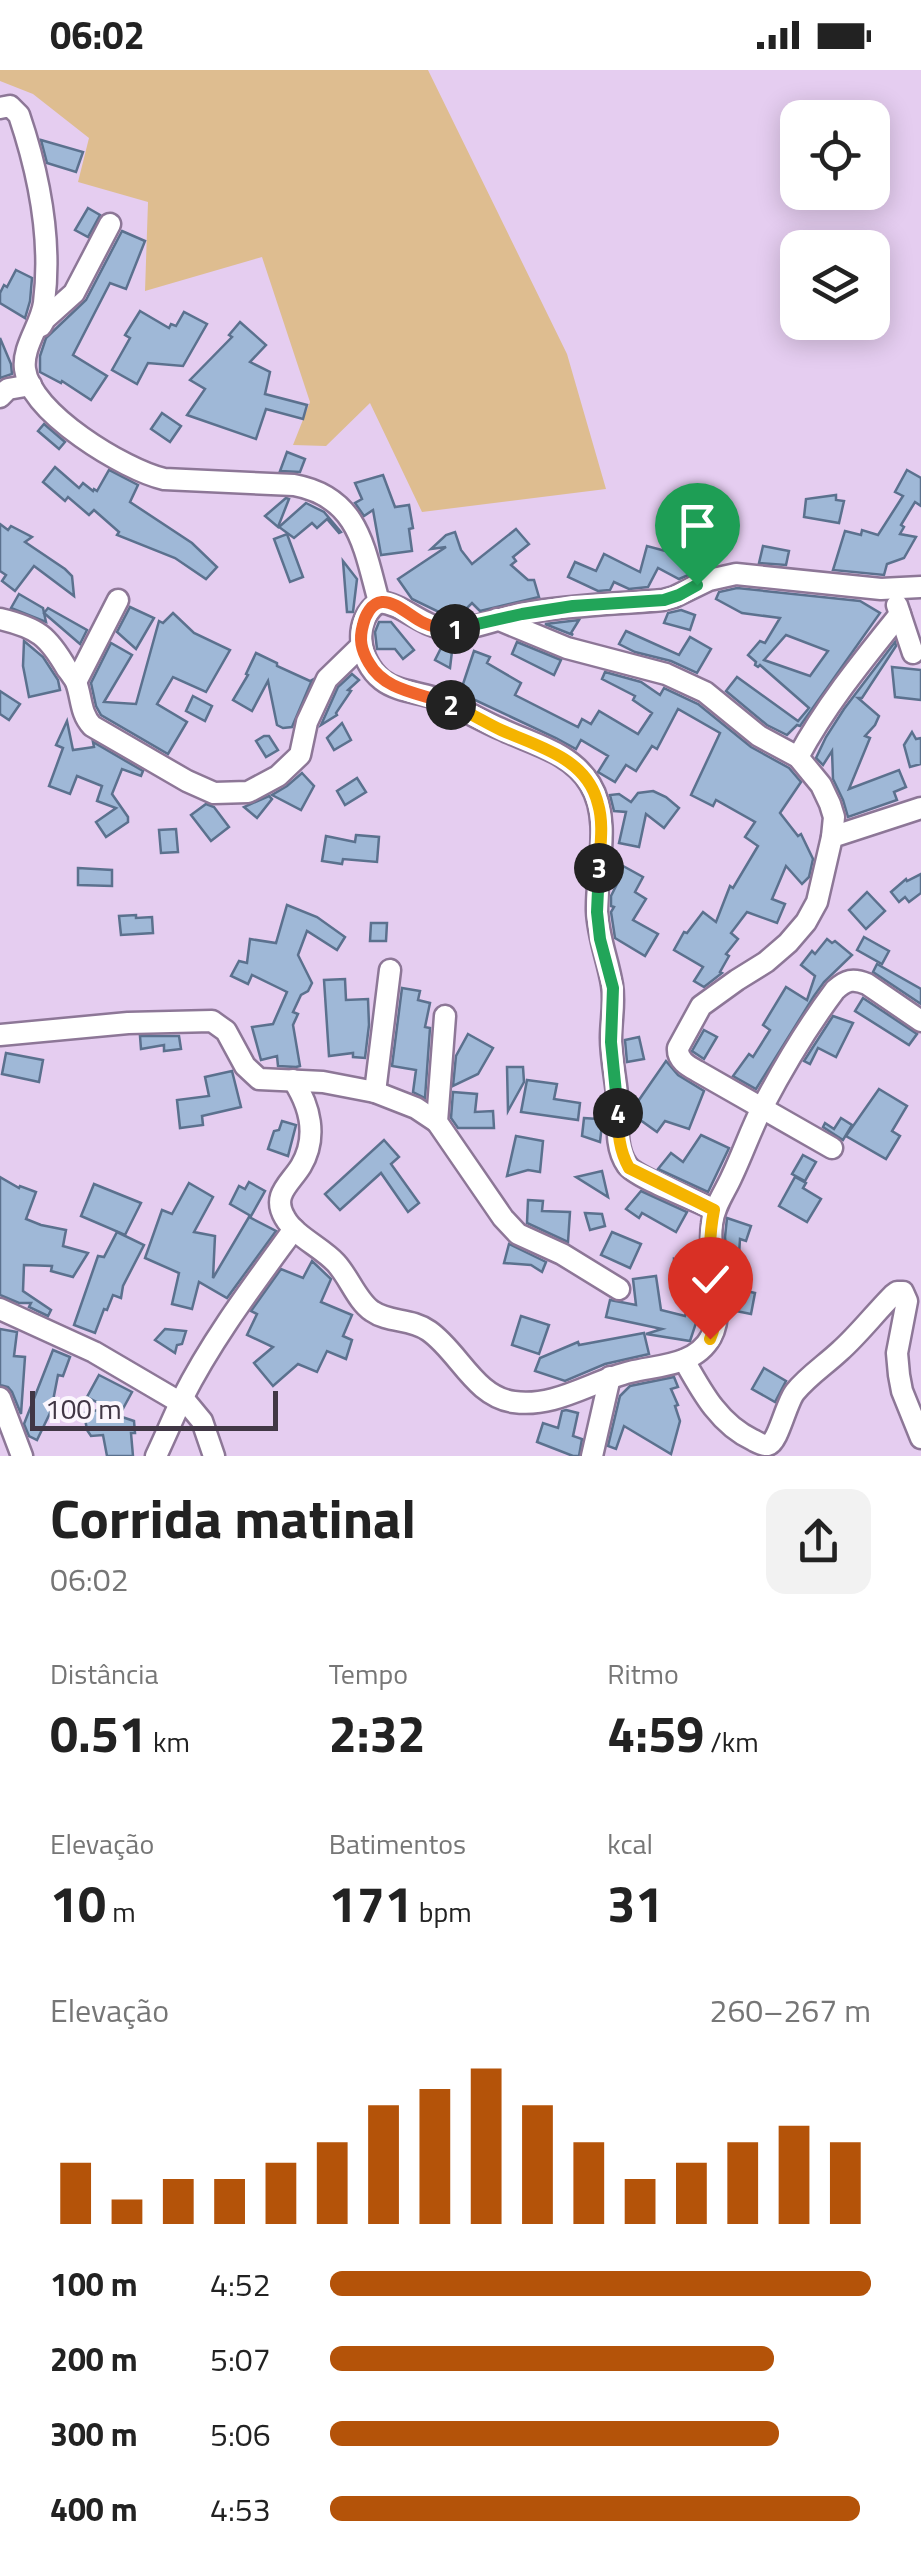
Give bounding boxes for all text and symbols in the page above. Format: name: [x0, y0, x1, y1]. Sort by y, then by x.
text: 06:02: [50, 6, 145, 64]
map controls: [780, 100, 890, 340]
button: locate: [780, 100, 890, 210]
button: layers: [780, 230, 890, 340]
pin: [655, 483, 740, 586]
icon: arrive: [670, 498, 725, 553]
pin: 1: [430, 604, 480, 654]
text: 1: [447, 607, 463, 650]
pin: 2: [426, 680, 476, 730]
text: 2: [443, 683, 459, 726]
pin: 3: [574, 843, 624, 893]
text: 3: [591, 846, 607, 889]
pin: 4: [593, 1088, 643, 1138]
text: 4: [610, 1091, 626, 1134]
pin: [668, 1237, 753, 1340]
icon: check: [683, 1252, 738, 1307]
scale bar: [30, 1386, 278, 1431]
text: 100 m: [45, 1387, 122, 1430]
text: Corrida matinal: [50, 1476, 416, 1559]
button: share: [766, 1489, 871, 1594]
text: 06:02: [50, 1555, 129, 1603]
text: Distância: [50, 1652, 158, 1695]
text: Tempo: [329, 1652, 408, 1695]
text: Ritmo: [607, 1652, 679, 1695]
text: 0.51: [50, 1695, 147, 1771]
text: 2:32: [329, 1695, 425, 1771]
text: 4:59: [607, 1695, 704, 1771]
text: km: [147, 1720, 190, 1763]
text: /km: [704, 1720, 759, 1763]
text: Elevação: [50, 1822, 154, 1865]
text: Batimentos: [329, 1822, 466, 1865]
text: kcal: [607, 1822, 653, 1865]
text: 10: [50, 1865, 106, 1941]
text: 171: [329, 1865, 413, 1941]
text: 31: [607, 1865, 663, 1941]
text: m: [106, 1890, 136, 1933]
text: bpm: [413, 1890, 472, 1933]
text: Elevação: [50, 1986, 169, 2034]
text: 260–267 m: [709, 1986, 871, 2034]
text: 100 m: [50, 2260, 138, 2308]
text: 4:52: [210, 2260, 271, 2308]
text: 200 m: [50, 2335, 138, 2383]
text: 5:07: [210, 2335, 271, 2383]
text: 300 m: [50, 2410, 138, 2458]
text: 5:06: [210, 2410, 271, 2458]
text: 400 m: [50, 2485, 138, 2533]
text: 4:53: [210, 2485, 271, 2533]

